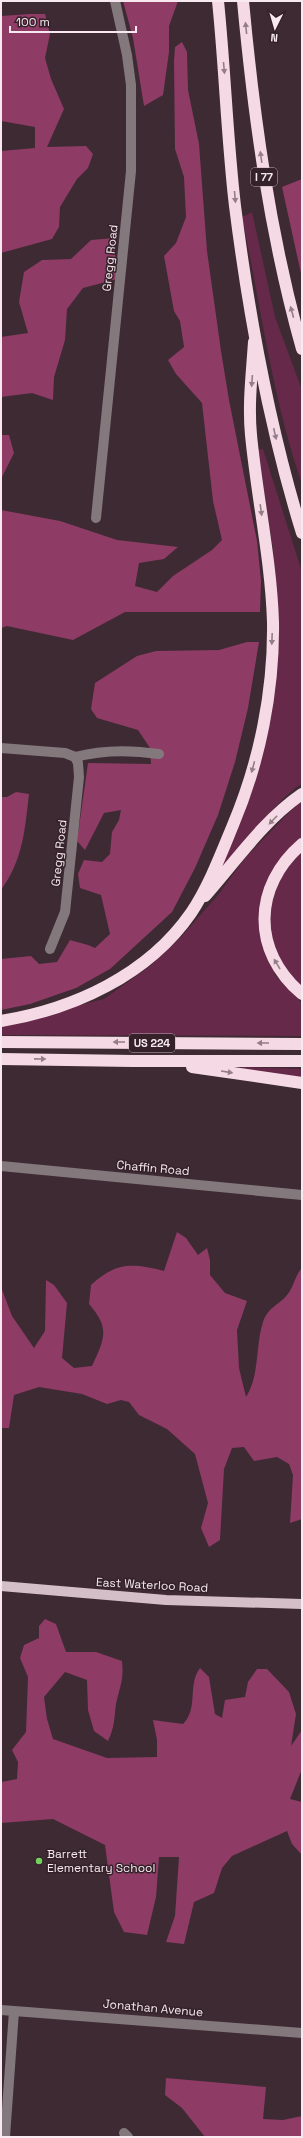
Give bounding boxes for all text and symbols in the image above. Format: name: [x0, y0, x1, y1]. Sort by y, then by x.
scale bar: [10, 8, 136, 34]
north arrow: [255, 8, 295, 48]
text: 100 m: [16, 14, 50, 30]
one-way arrow: [243, 22, 249, 34]
text: N: [270, 31, 278, 45]
one-way arrow: [220, 62, 227, 74]
one-way arrow: [258, 151, 264, 163]
road number: I 77: [251, 168, 277, 186]
one-way arrow: [231, 191, 238, 203]
street label: Gregg Road: [99, 224, 121, 292]
one-way arrow: [289, 306, 295, 318]
one-way arrow: [248, 374, 255, 387]
one-way arrow: [273, 428, 279, 440]
one-way arrow: [258, 504, 264, 516]
one-way arrow: [269, 633, 276, 645]
one-way arrow: [250, 761, 256, 773]
one-way arrow: [268, 815, 278, 825]
street label: Gregg Road: [48, 819, 70, 887]
one-way arrow: [273, 958, 280, 970]
road number: US 224: [129, 1034, 175, 1052]
one-way arrow: [112, 1039, 125, 1045]
one-way arrow: [256, 1040, 269, 1046]
one-way arrow: [34, 1056, 46, 1063]
one-way arrow: [221, 1069, 233, 1075]
street label: Chaffin Road: [116, 1157, 190, 1179]
street label: East Waterloo Road: [95, 1574, 209, 1596]
place label: Barrett Elementary School: [47, 1846, 155, 1876]
marker: Barrett Elementary School: [34, 1856, 44, 1866]
street label: Jonathan Avenue: [102, 1996, 204, 2020]

